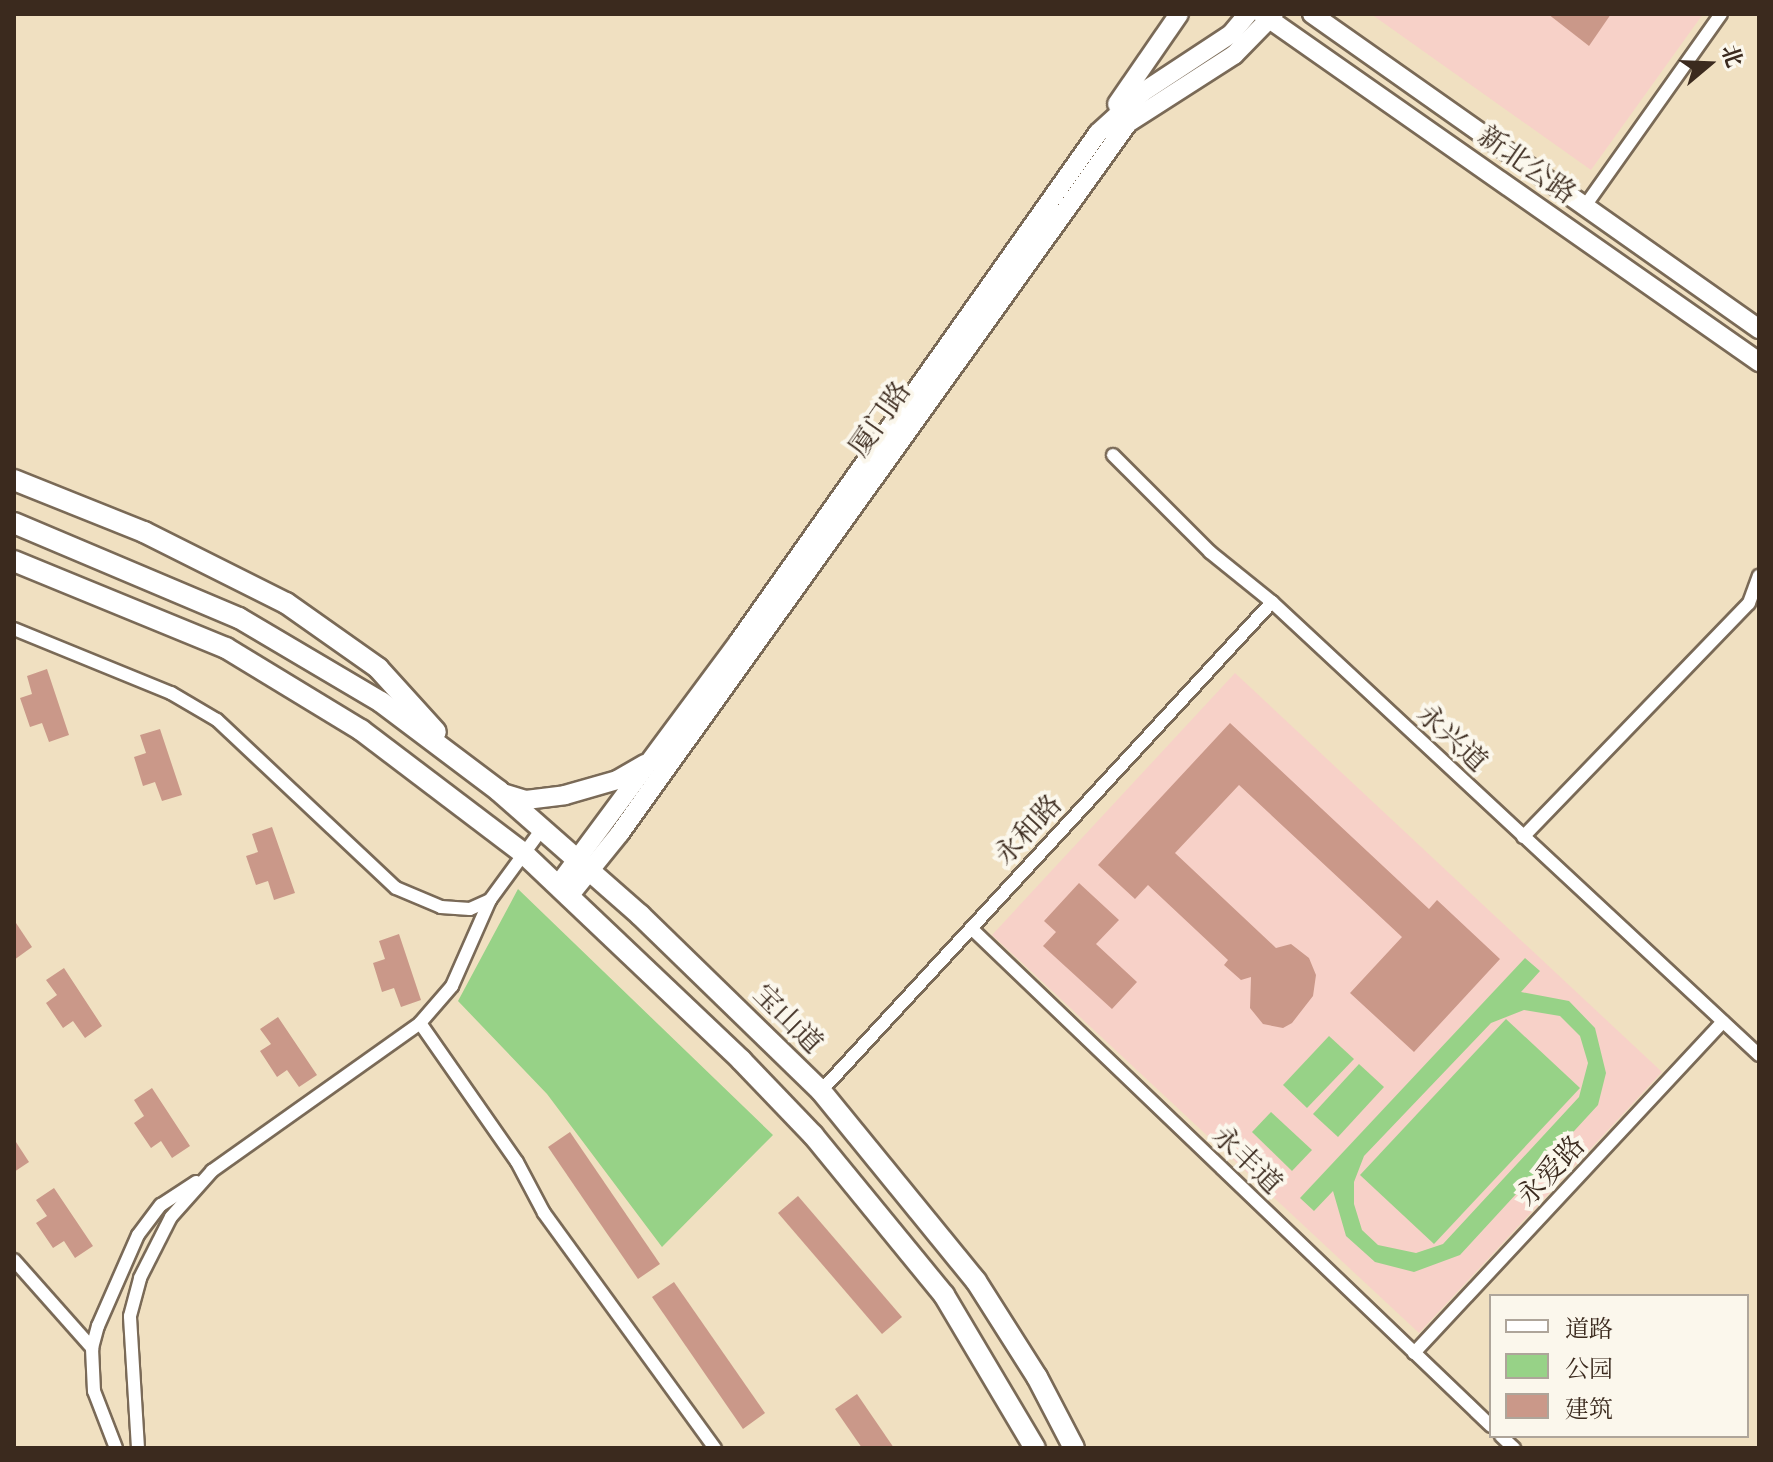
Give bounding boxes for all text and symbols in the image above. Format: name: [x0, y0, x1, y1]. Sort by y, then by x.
north arrow: [1669, 24, 1749, 104]
text: 北: [1716, 42, 1748, 71]
street label: 新北公路: [1471, 119, 1583, 211]
street label: 厦门路: [842, 375, 918, 463]
street label: 永兴道: [1410, 697, 1494, 779]
street label: 永和路: [987, 788, 1069, 872]
street label: 宝山道: [746, 977, 830, 1061]
street label: 永丰道: [1205, 1119, 1289, 1201]
street label: 永爱路: [1510, 1129, 1592, 1213]
legend: [1489, 1294, 1749, 1438]
text: 道路: [1565, 1315, 1613, 1343]
text: 公园: [1565, 1355, 1613, 1383]
text: 建筑: [1565, 1395, 1613, 1423]

